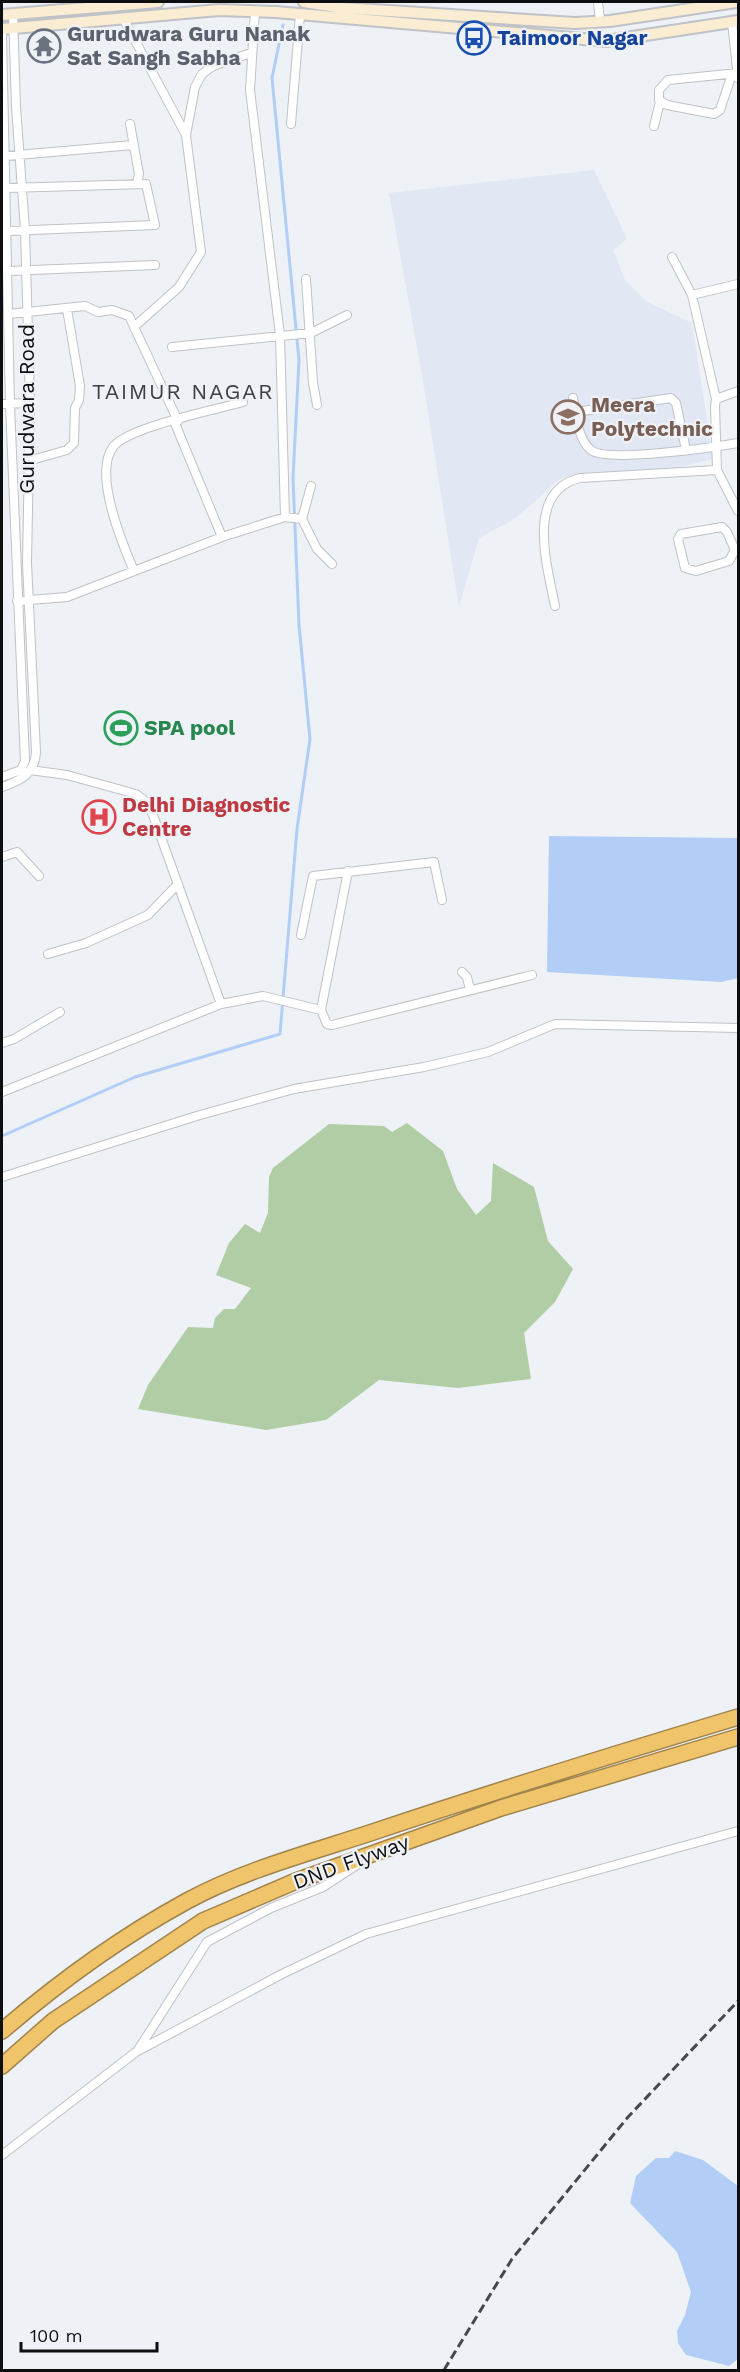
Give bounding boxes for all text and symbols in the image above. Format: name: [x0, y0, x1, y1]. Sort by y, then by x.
bus stop icon: Taimoor Nagar: [456, 20, 492, 56]
place label: Gurudwara Guru Nanak Sat Sangh Sabha: [67, 21, 311, 70]
place label: Taimoor Nagar: [497, 25, 648, 50]
temple icon: Gurudwara Guru Nanak Sat Sangh Sabha: [26, 28, 62, 64]
street label: Gurudwara Road: [14, 324, 39, 494]
district label: TAIMUR NAGAR: [92, 379, 274, 404]
place label: Meera Polytechnic: [591, 392, 713, 441]
school or university icon: Meera Polytechnic: [550, 399, 586, 435]
sports icon: SPA pool: [103, 710, 139, 746]
place label: SPA pool: [144, 715, 235, 740]
place label: Delhi Diagnostic Centre: [122, 792, 290, 841]
hospital icon: Delhi Diagnostic Centre: [81, 799, 117, 835]
street label: DND Flyway: [289, 1829, 413, 1894]
scale bar: [21, 2315, 158, 2353]
text: 100 m: [30, 2325, 83, 2346]

